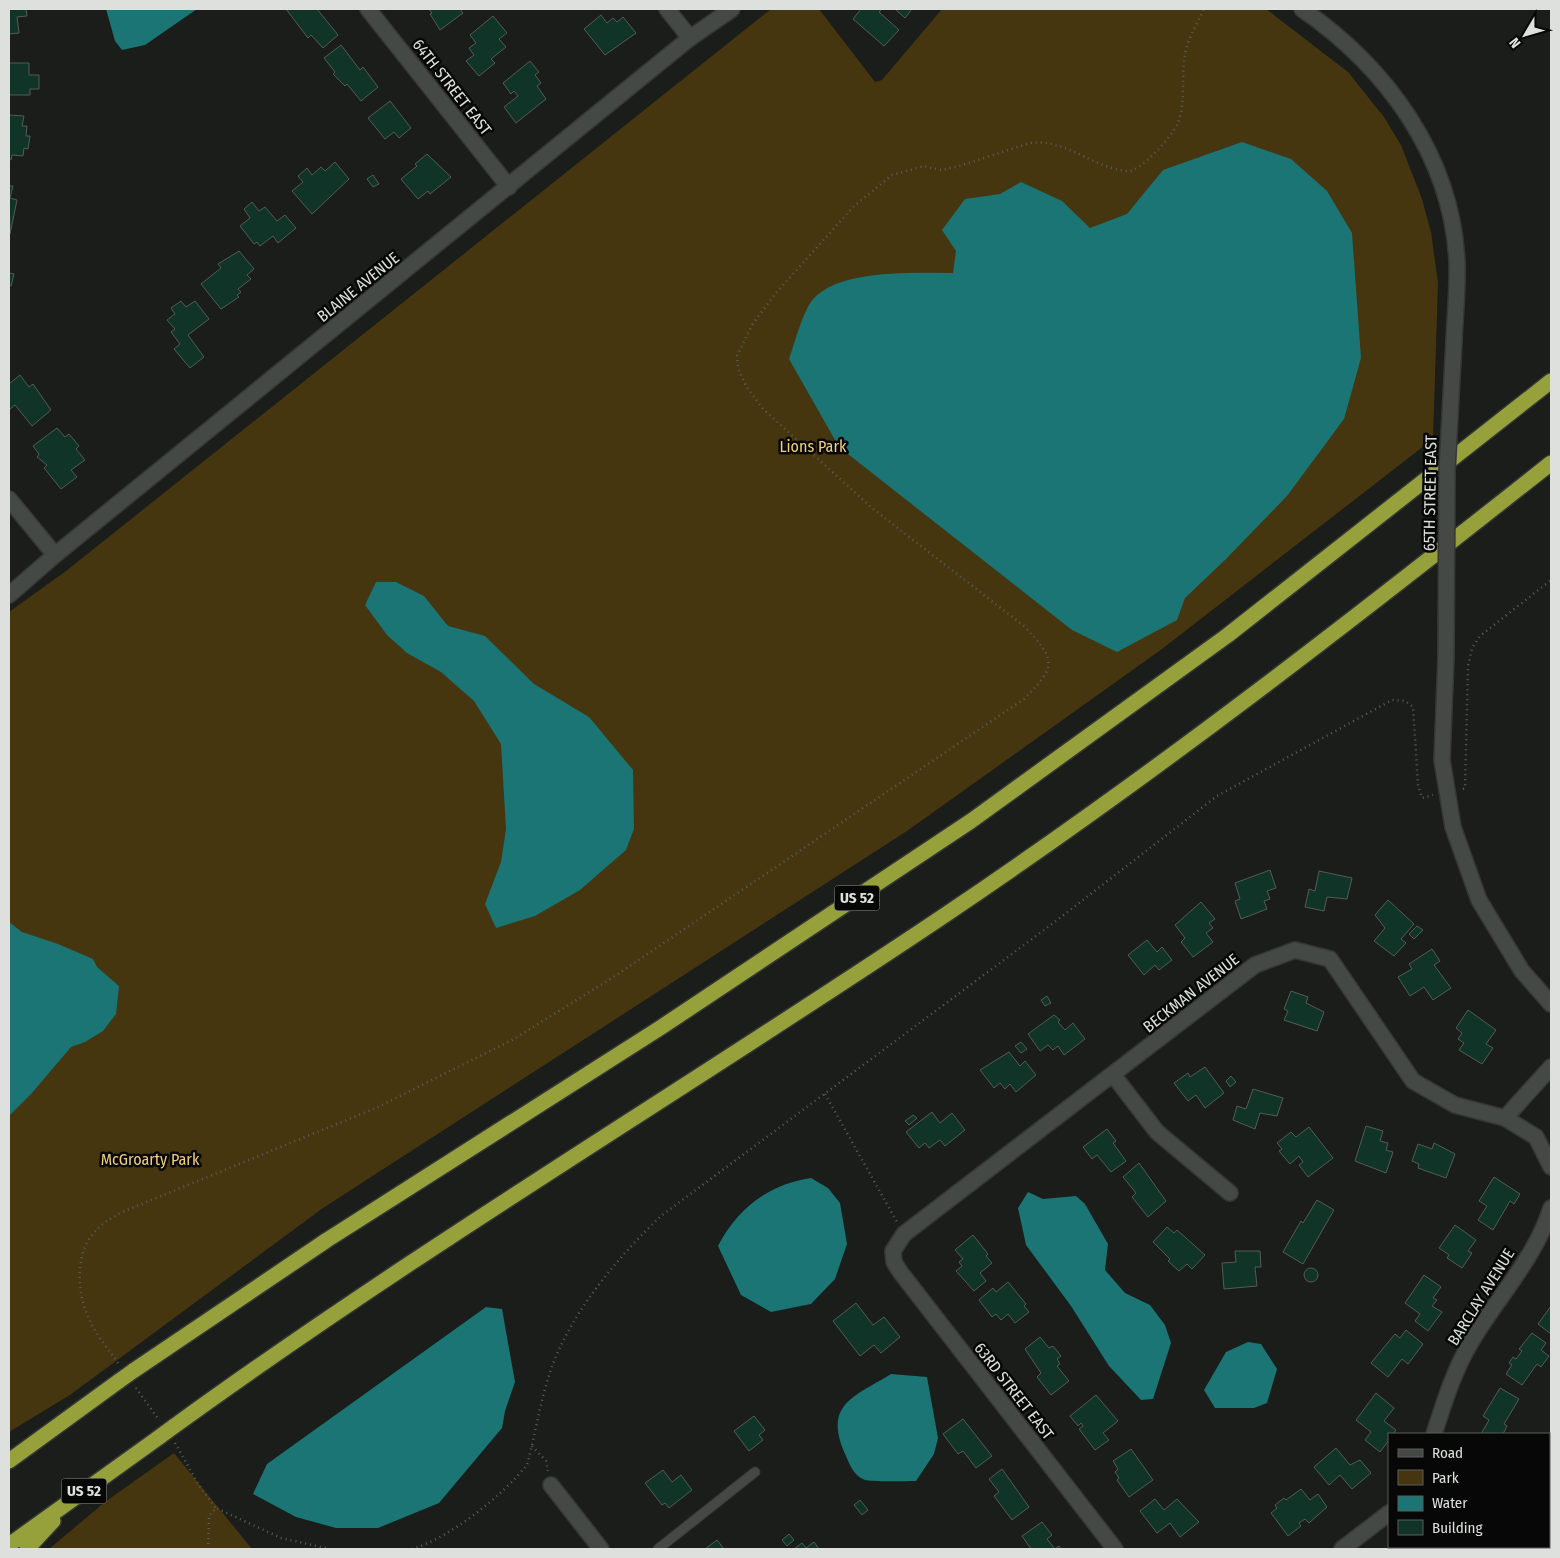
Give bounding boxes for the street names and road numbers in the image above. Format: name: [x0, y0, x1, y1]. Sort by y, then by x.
street label: 64TH STREET EAST: [409, 35, 496, 139]
street label: BLAINE AVENUE: [313, 248, 403, 326]
street label: 65TH STREET EAST: [1419, 434, 1441, 551]
road number: US 52: [834, 886, 880, 910]
street label: BECKMAN AVENUE: [1139, 950, 1243, 1036]
street label: BARCLAY AVENUE: [1444, 1245, 1518, 1349]
street label: 63RD STREET EAST: [970, 1339, 1058, 1444]
road number: US 52: [62, 1478, 106, 1504]

